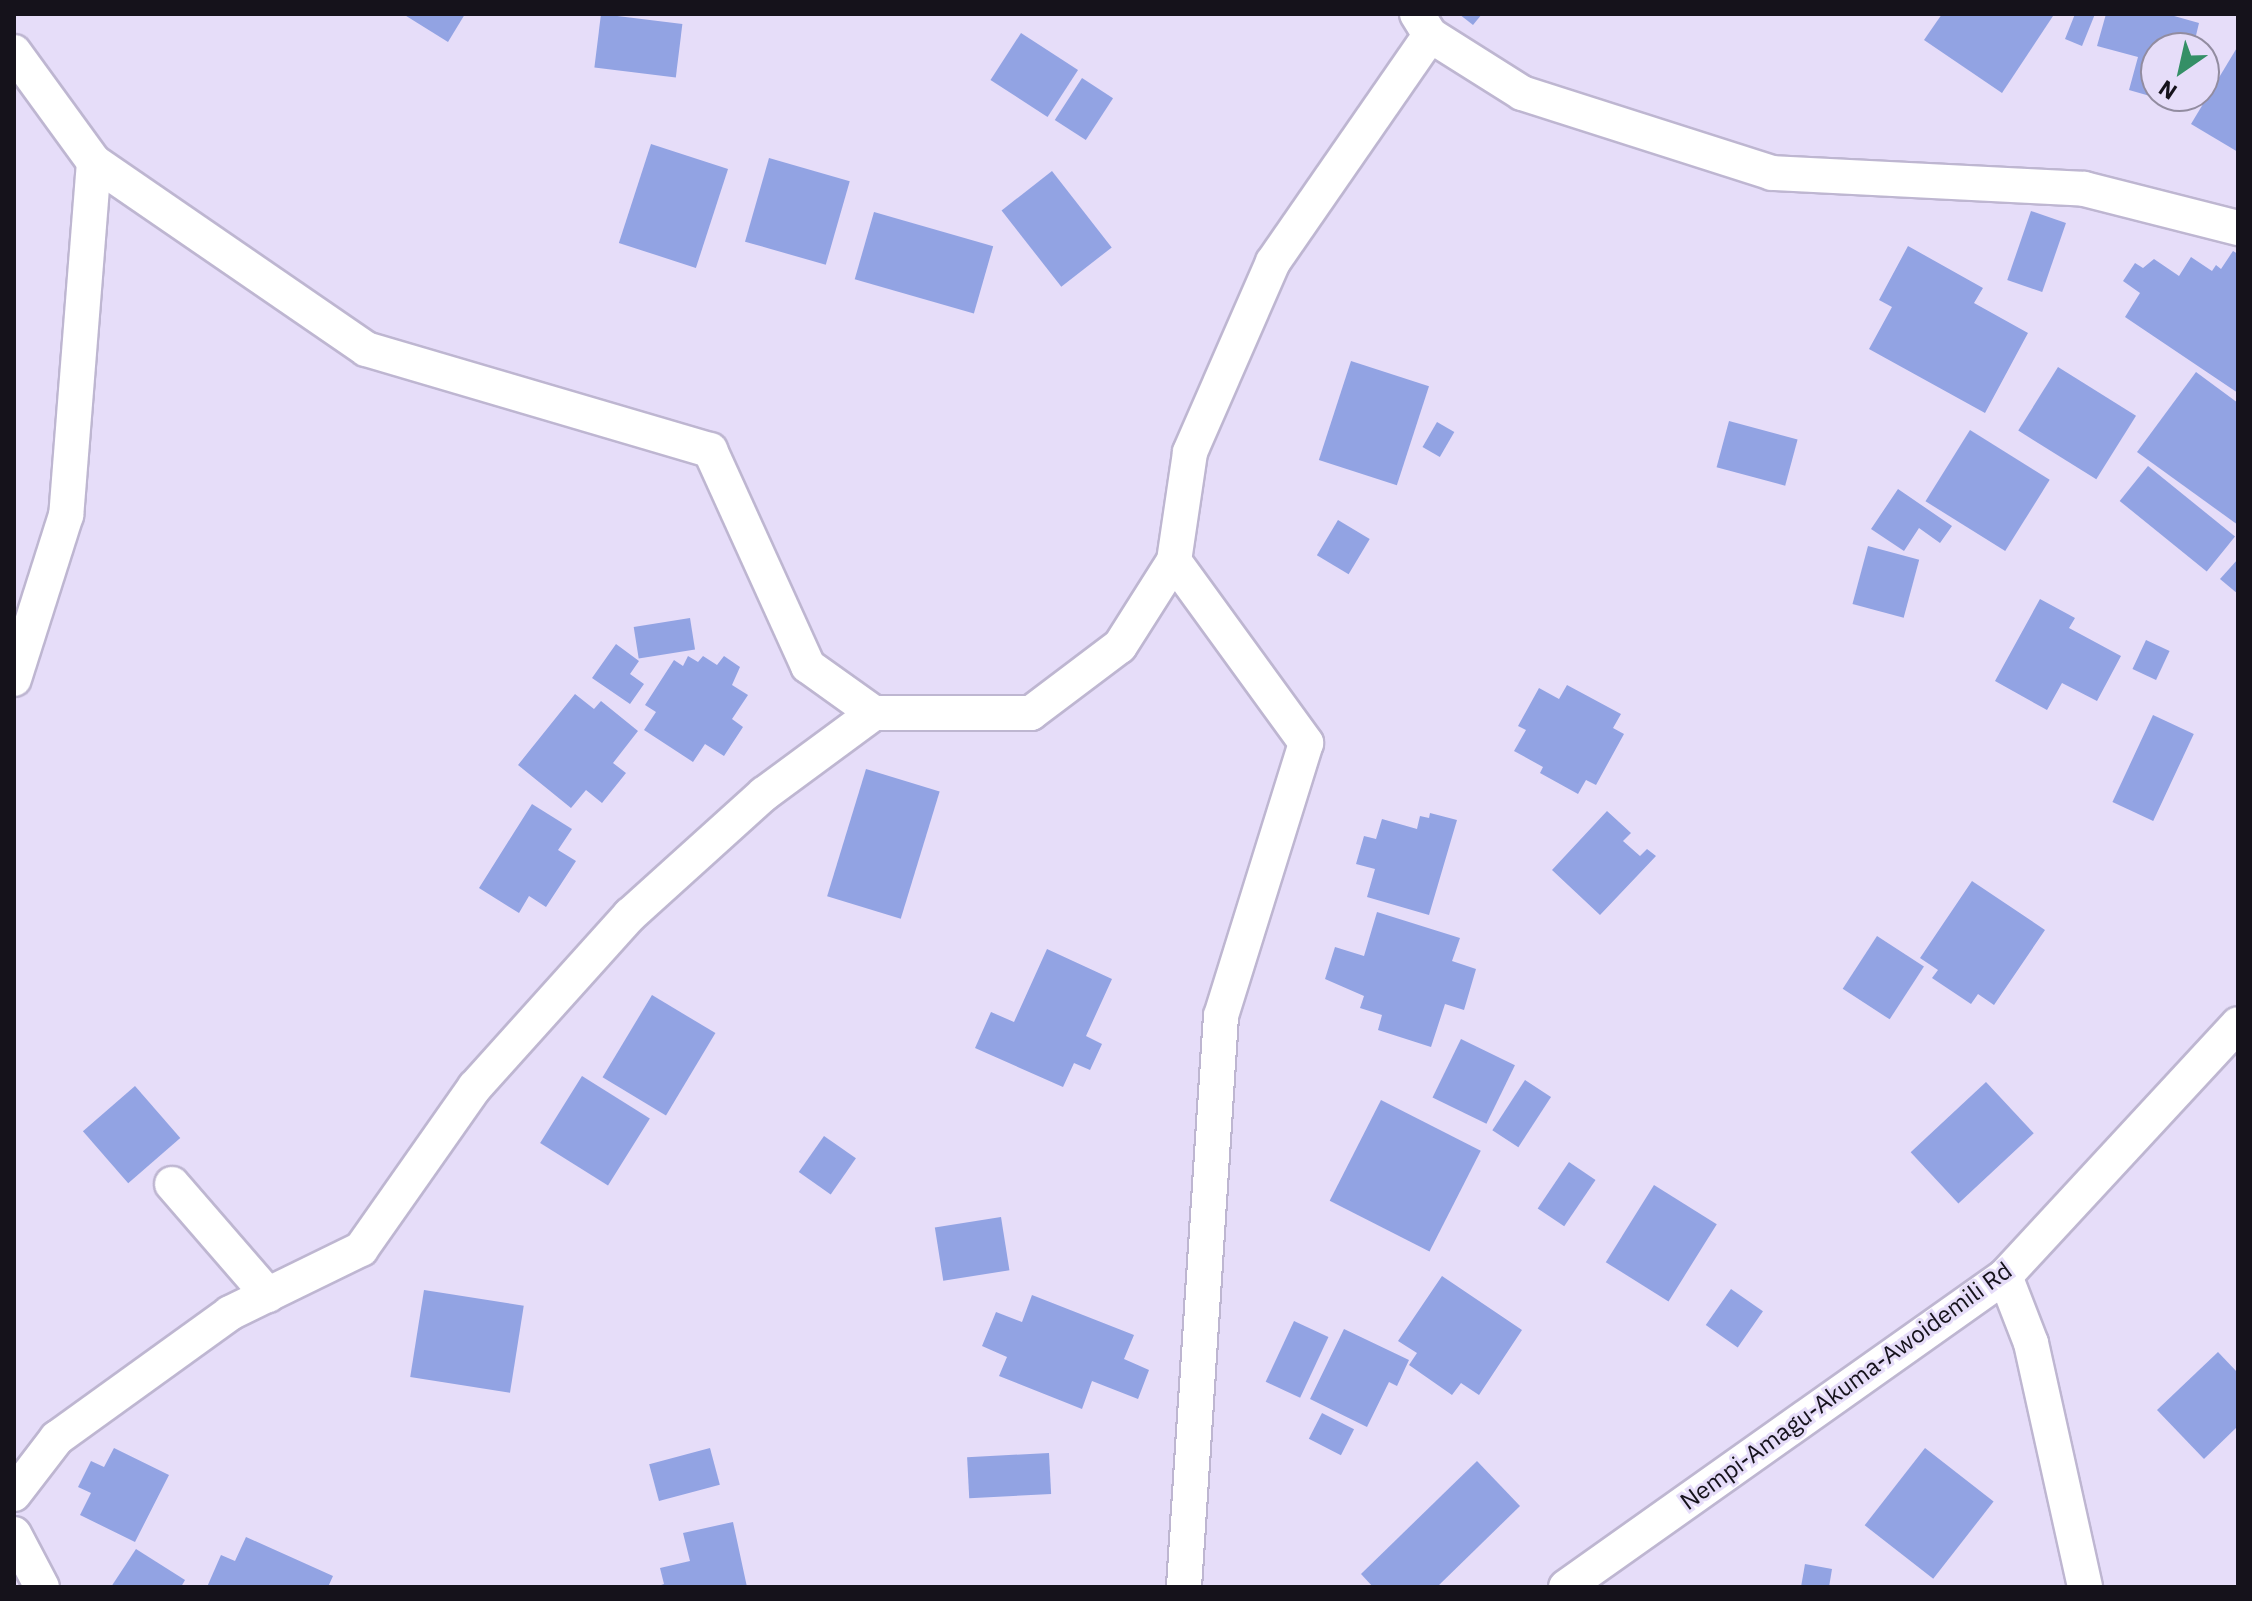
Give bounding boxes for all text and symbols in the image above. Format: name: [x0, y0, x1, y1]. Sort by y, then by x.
north arrow: [2140, 32, 2220, 112]
text: N: [2153, 74, 2182, 107]
street label: Nempi-Amagu-Akuma-Awoidemili Rd: [1675, 1256, 2017, 1516]

